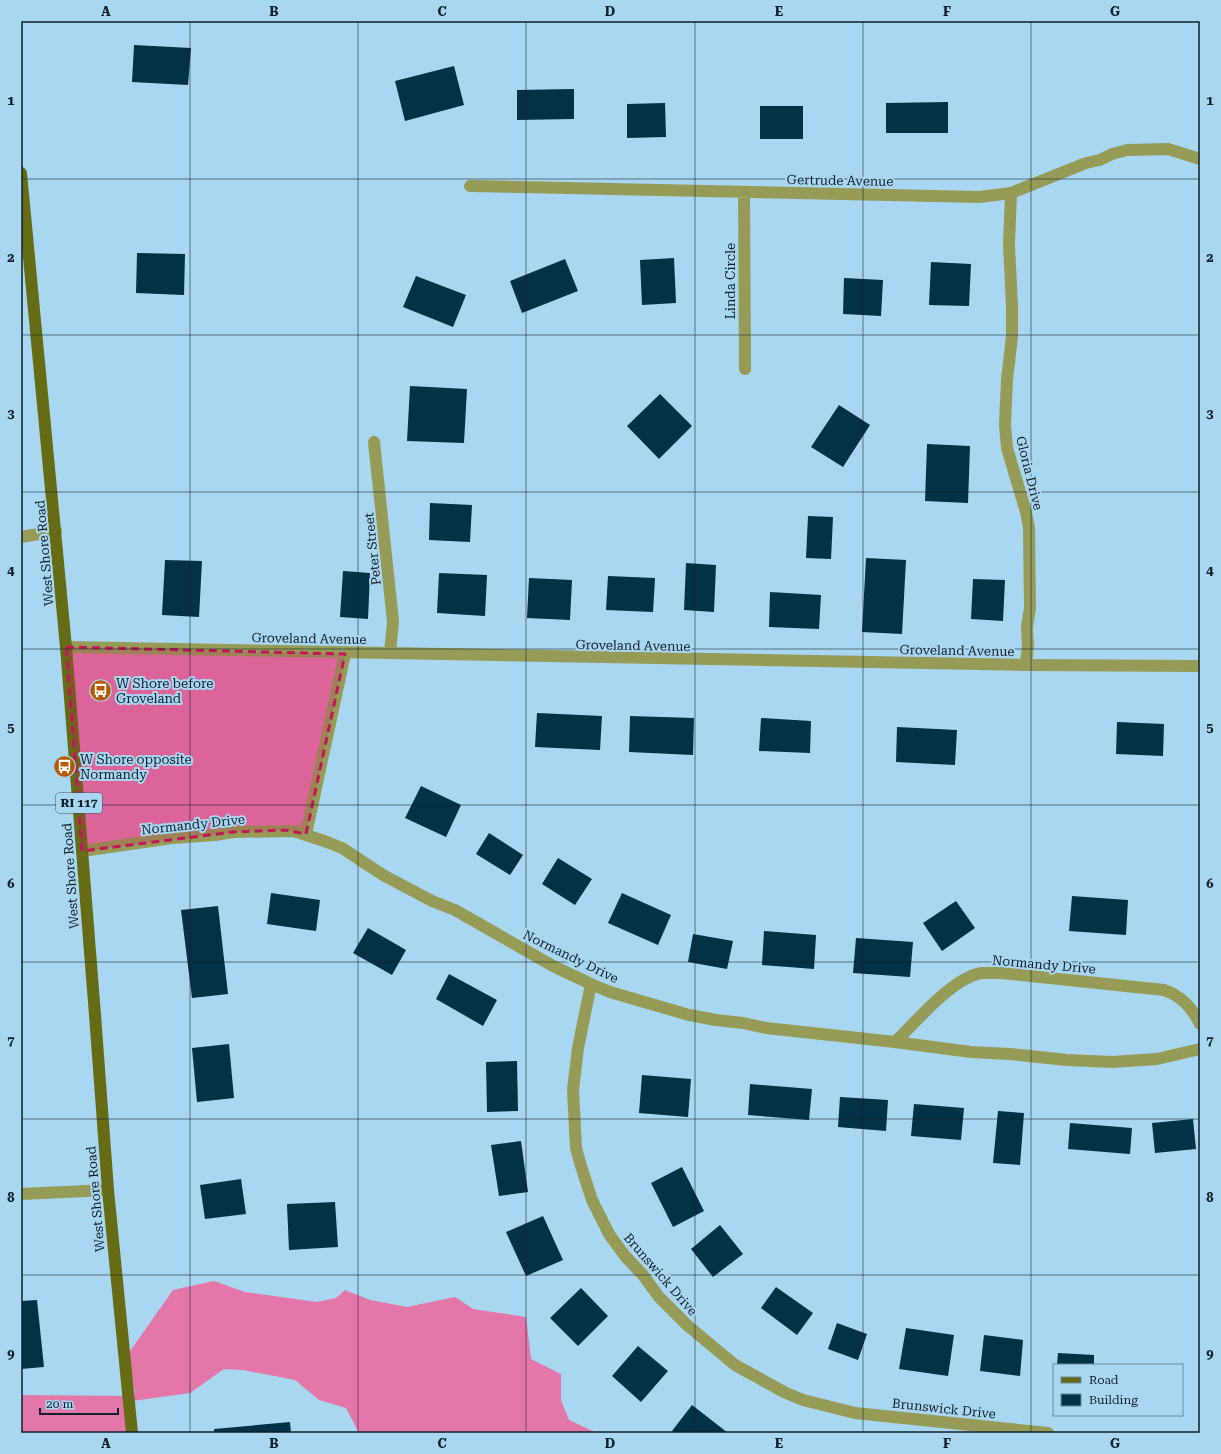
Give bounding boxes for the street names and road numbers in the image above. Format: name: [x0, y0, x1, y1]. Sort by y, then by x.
street label: Gertrude Avenue: [787, 172, 893, 189]
street label: Linda Circle: [723, 243, 738, 319]
street label: Gloria Drive: [1013, 435, 1046, 512]
street label: West Shore Road: [32, 499, 57, 606]
street label: Peter Street: [361, 512, 384, 586]
street label: Groveland Avenue: [251, 630, 367, 647]
street label: Groveland Avenue: [575, 637, 691, 654]
street label: Groveland Avenue: [899, 642, 1015, 659]
road number: RI 117: [56, 793, 102, 813]
street label: Normandy Drive: [140, 812, 246, 837]
street label: West Shore Road: [59, 822, 82, 929]
street label: Normandy Drive: [521, 927, 621, 986]
street label: Normandy Drive: [991, 952, 1096, 977]
street label: West Shore Road: [83, 1145, 108, 1252]
street label: Brunswick Drive: [621, 1230, 700, 1319]
street label: Brunswick Drive: [891, 1396, 997, 1421]

